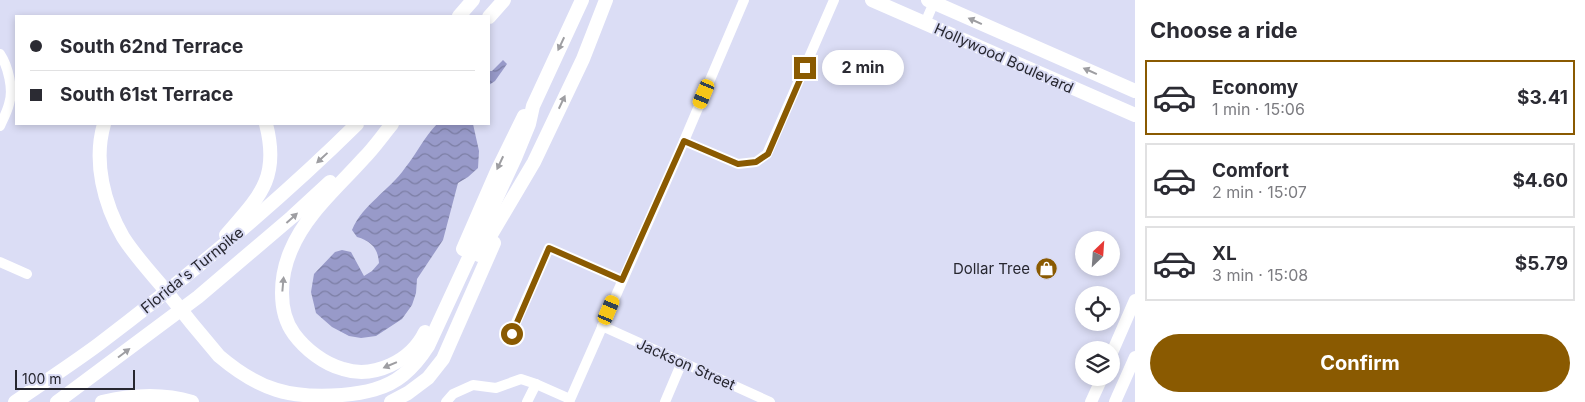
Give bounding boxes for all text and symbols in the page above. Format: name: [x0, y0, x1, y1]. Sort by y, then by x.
one-way arrow: [968, 16, 982, 24]
text: Choose a ride: [1150, 17, 1298, 43]
street label: Hollywood Boulevard: [931, 19, 1077, 97]
text: South 62nd Terrace: [60, 35, 243, 58]
one-way arrow: [557, 37, 565, 51]
callout: 2 min: [822, 50, 905, 86]
route end: [794, 57, 816, 79]
text: 2 min: [842, 57, 884, 77]
one-way arrow: [1083, 67, 1097, 75]
icon: car: [1152, 75, 1197, 120]
text: Economy: [1212, 76, 1298, 99]
car: [691, 77, 716, 111]
text: South 61st Terrace: [60, 83, 233, 106]
text: $3.41: [1517, 86, 1568, 109]
one-way arrow: [559, 95, 567, 109]
text: 1 min · 15:06: [1212, 99, 1305, 119]
one-way arrow: [316, 152, 328, 164]
one-way arrow: [496, 156, 504, 170]
icon: car: [1152, 158, 1197, 203]
text: Comfort: [1212, 159, 1289, 182]
text: $4.60: [1512, 169, 1568, 192]
text: 2 min · 15:07: [1212, 182, 1307, 202]
one-way arrow: [285, 212, 297, 224]
street label: Florida's Turnpike: [137, 223, 247, 317]
north arrow: [1075, 231, 1120, 276]
map controls: [1075, 231, 1120, 386]
icon: car: [1152, 241, 1197, 286]
text: XL: [1212, 242, 1237, 265]
text: $5.79: [1515, 252, 1568, 275]
shop icon: Dollar Tree: [1034, 256, 1058, 280]
place label: Dollar Tree: [953, 259, 1030, 278]
text: 3 min · 15:08: [1212, 265, 1308, 285]
one-way arrow: [279, 275, 287, 291]
button: locate: [1075, 286, 1120, 331]
car: [596, 293, 621, 327]
route start: [501, 323, 523, 345]
street label: Jackson Street: [634, 334, 738, 394]
button: Confirm: [1150, 334, 1570, 392]
button: layers: [1075, 341, 1120, 386]
one-way arrow: [117, 347, 130, 358]
one-way arrow: [383, 361, 397, 369]
scale bar: [15, 367, 135, 390]
text: 100 m: [22, 370, 62, 387]

